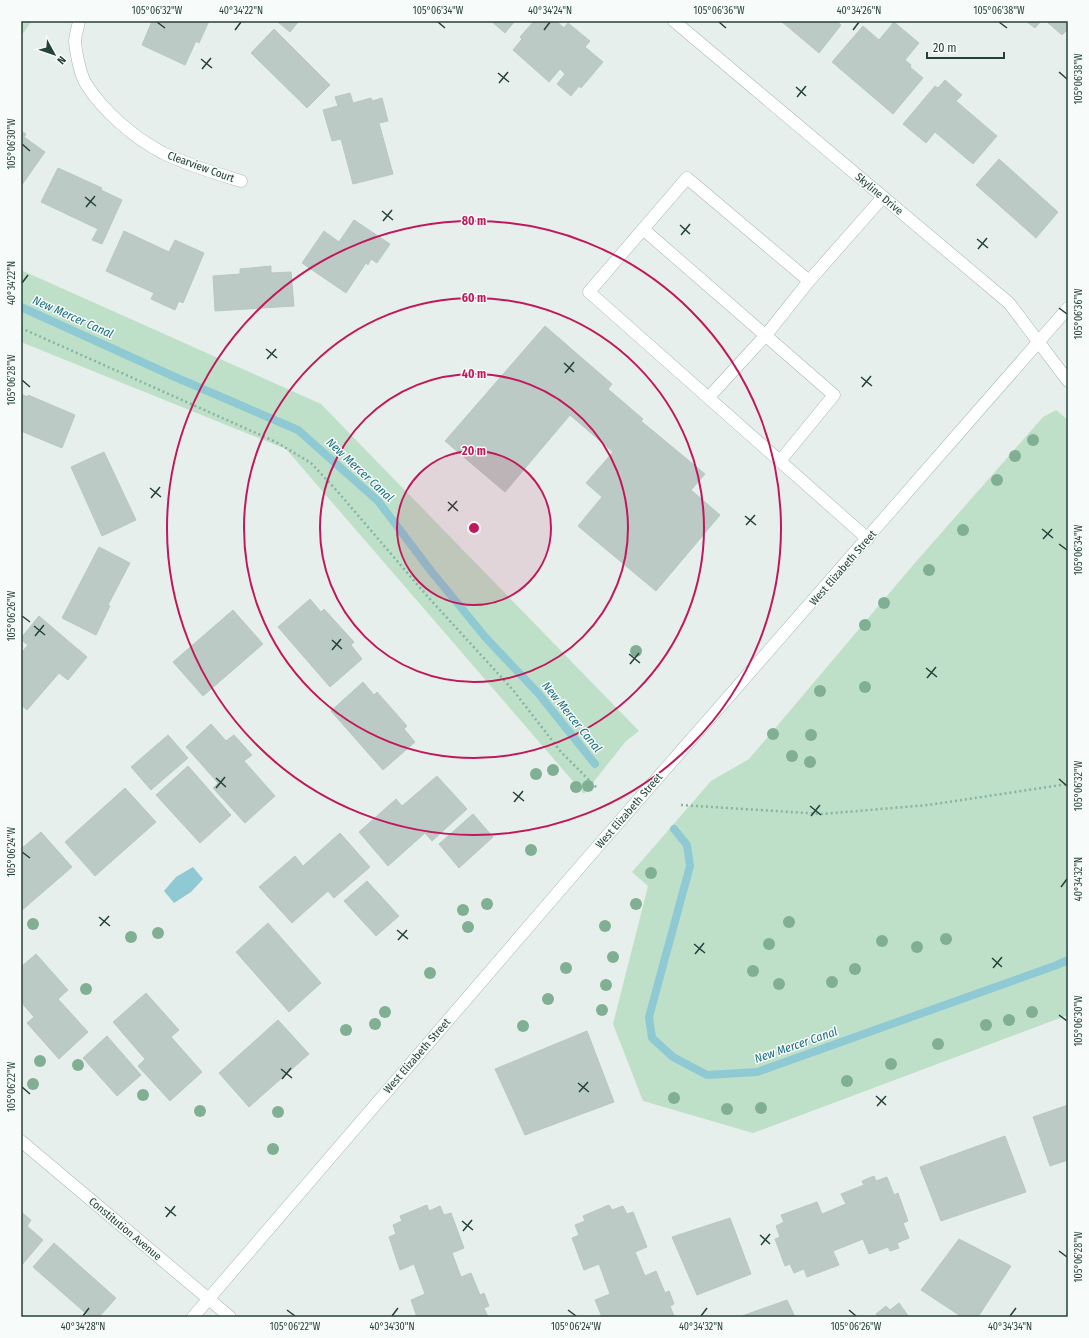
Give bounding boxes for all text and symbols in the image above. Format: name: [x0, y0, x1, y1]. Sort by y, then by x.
text: 105°06'32"W: [132, 5, 183, 17]
text: 40°34'22"N: [219, 5, 263, 17]
text: 105°06'34"W: [413, 5, 464, 17]
text: 40°34'24"N: [528, 5, 572, 17]
text: 105°06'36"W: [694, 5, 745, 17]
text: 40°34'26"N: [837, 5, 881, 17]
text: 105°06'38"W: [974, 5, 1025, 17]
north arrow: [34, 34, 74, 74]
scale bar: [927, 34, 1004, 60]
text: 20 m: [933, 41, 957, 55]
text: N: [54, 53, 68, 67]
text: 105°06'38"W: [1073, 53, 1085, 104]
text: 105°06'30"W: [6, 118, 18, 170]
street label: Clearview Court: [166, 149, 237, 185]
street label: Skyline Drive: [852, 170, 906, 218]
text: 80 m: [462, 214, 486, 228]
text: 40°34'22"N: [6, 261, 18, 305]
text: 105°06'36"W: [1073, 288, 1085, 339]
text: 60 m: [462, 291, 486, 305]
water label: New Mercer Canal: [31, 293, 115, 341]
text: 105°06'28"W: [6, 354, 18, 405]
text: 40 m: [462, 367, 486, 381]
water label: New Mercer Canal: [324, 435, 396, 505]
text: 20 m: [461, 444, 486, 458]
centre of rings: [467, 521, 481, 535]
text: 105°06'34"W: [1073, 524, 1085, 575]
street label: West Elizabeth Street: [807, 528, 879, 608]
text: 105°06'26"W: [6, 590, 18, 641]
water label: New Mercer Canal: [539, 679, 605, 755]
text: 105°06'32"W: [1073, 760, 1085, 811]
street label: West Elizabeth Street: [593, 771, 665, 851]
text: 105°06'24"W: [6, 826, 18, 877]
text: 40°34'32"N: [1073, 857, 1085, 901]
text: 105°06'30"W: [1073, 995, 1085, 1047]
street label: West Elizabeth Street: [381, 1016, 453, 1096]
water label: New Mercer Canal: [753, 1024, 839, 1066]
text: 105°06'22"W: [6, 1061, 18, 1112]
street label: Constitution Avenue: [86, 1195, 164, 1263]
text: 105°06'28"W: [1073, 1231, 1085, 1282]
text: 40°34'28"N: [61, 1321, 105, 1333]
text: 105°06'22"W: [270, 1321, 321, 1333]
text: 40°34'30"N: [369, 1321, 415, 1333]
text: 105°06'24"W: [551, 1321, 602, 1333]
text: 40°34'32"N: [679, 1321, 723, 1333]
text: 105°06'26"W: [831, 1321, 882, 1333]
text: 40°34'34"N: [988, 1321, 1032, 1333]

